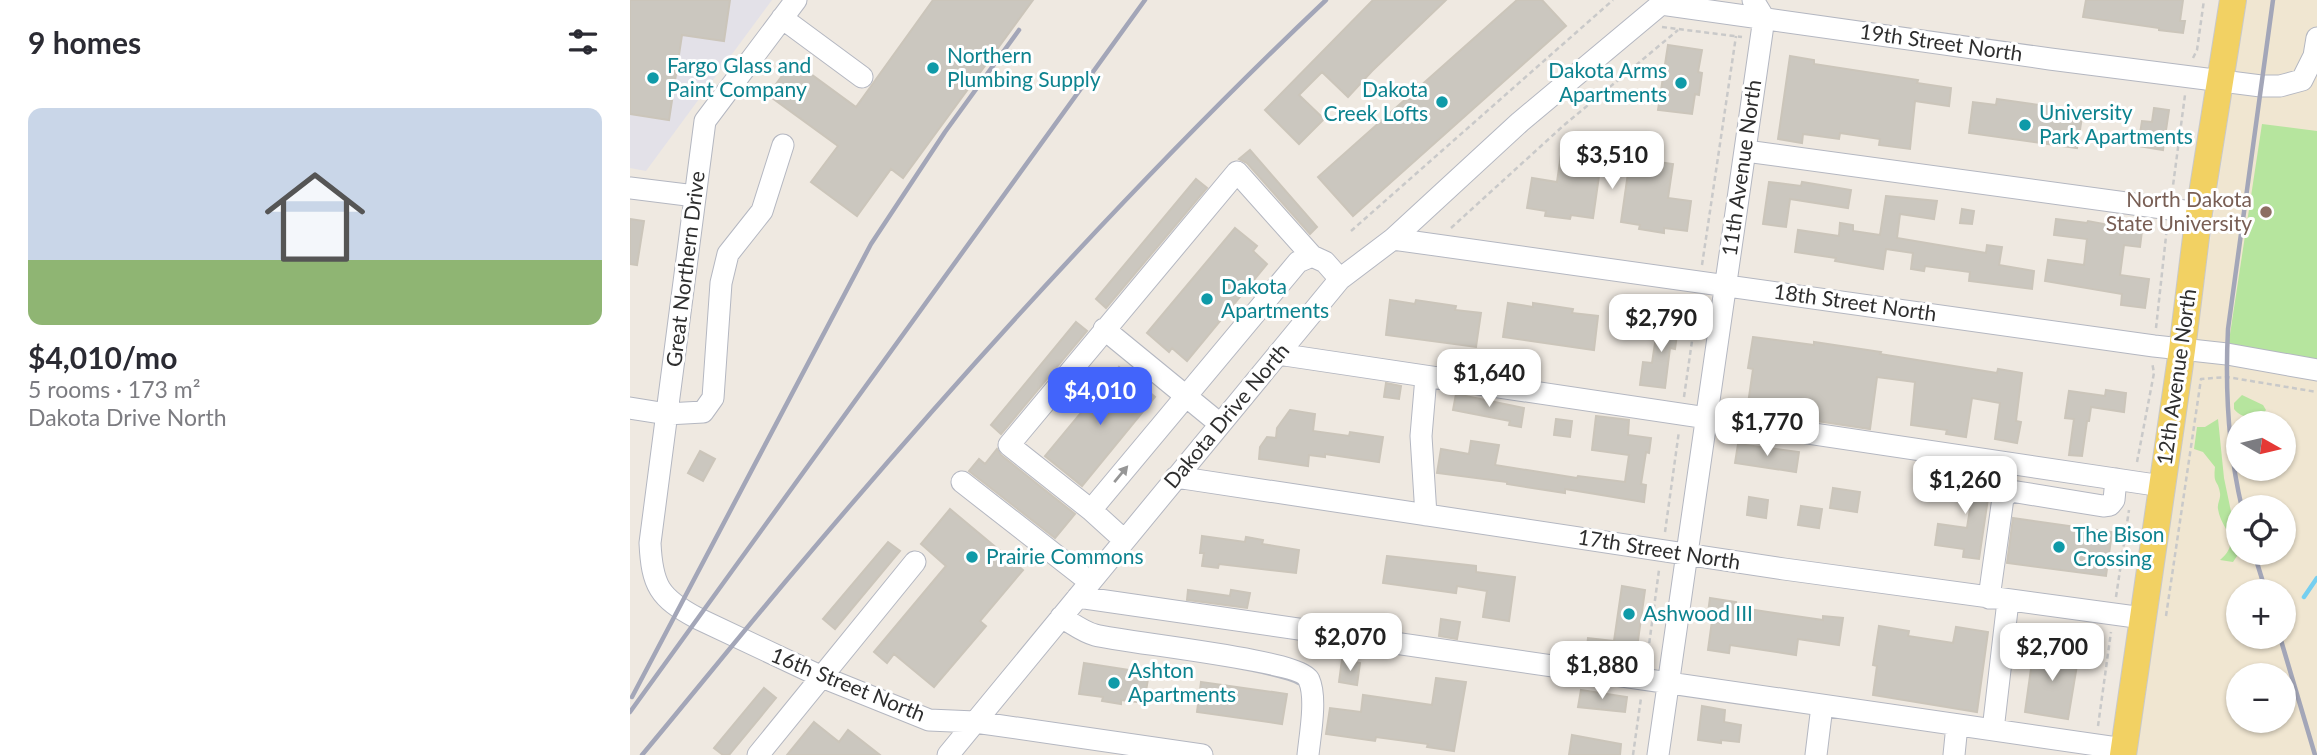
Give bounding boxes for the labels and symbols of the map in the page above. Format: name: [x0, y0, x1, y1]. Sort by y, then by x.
street label: 19th Street North: [1858, 18, 2024, 65]
place label: Northern Plumbing Supply: [947, 42, 1101, 91]
place label: Fargo Glass and Paint Company: [667, 52, 811, 101]
place label: Dakota Arms Apartments: [1548, 57, 1667, 106]
marker: Northern Plumbing Supply: [925, 60, 941, 76]
marker: Fargo Glass and Paint Company: [645, 70, 661, 86]
marker: Dakota Arms Apartments: [1673, 75, 1689, 91]
place label: Dakota Creek Lofts: [1323, 76, 1428, 125]
street label: 11th Avenue North: [1716, 78, 1765, 258]
marker: Dakota Creek Lofts: [1434, 94, 1450, 110]
place label: University Park Apartments: [2039, 99, 2193, 148]
marker: University Park Apartments: [2017, 117, 2033, 133]
pin: $3,510: [1555, 132, 1669, 191]
street label: Great Northern Drive: [660, 169, 709, 368]
place label: North Dakota State University: [2106, 186, 2252, 235]
marker: North Dakota State University: [2258, 204, 2274, 220]
place label: Dakota Apartments: [1221, 273, 1329, 322]
street label: 18th Street North: [1772, 278, 1938, 325]
street label: 12th Avenue North: [2151, 287, 2200, 467]
marker: Dakota Apartments: [1199, 291, 1215, 307]
pin: $2,790: [1604, 294, 1718, 354]
street label: Dakota Drive North: [1158, 338, 1294, 492]
pin: $1,640: [1432, 350, 1546, 409]
pin: $4,010: [1043, 368, 1157, 427]
pin: $1,770: [1710, 398, 1824, 458]
north arrow: [2226, 411, 2296, 481]
pin: $1,260: [1908, 456, 2022, 516]
one-way arrow: [1113, 465, 1128, 482]
place label: The Bison Crossing: [2073, 521, 2165, 570]
street label: 17th Street North: [1576, 523, 1742, 574]
marker: The Bison Crossing: [2051, 539, 2067, 555]
place label: Prairie Commons: [986, 543, 1144, 568]
marker: Prairie Commons: [964, 549, 980, 565]
place label: Ashwood III: [1643, 600, 1753, 625]
marker: Ashwood III: [1621, 606, 1637, 622]
pin: $2,070: [1293, 614, 1407, 673]
pin: $2,700: [1995, 624, 2109, 683]
street label: 16th Street North: [768, 641, 929, 726]
pin: $1,880: [1545, 642, 1659, 701]
place label: Ashton Apartments: [1128, 657, 1236, 706]
marker: Ashton Apartments: [1106, 675, 1122, 691]

